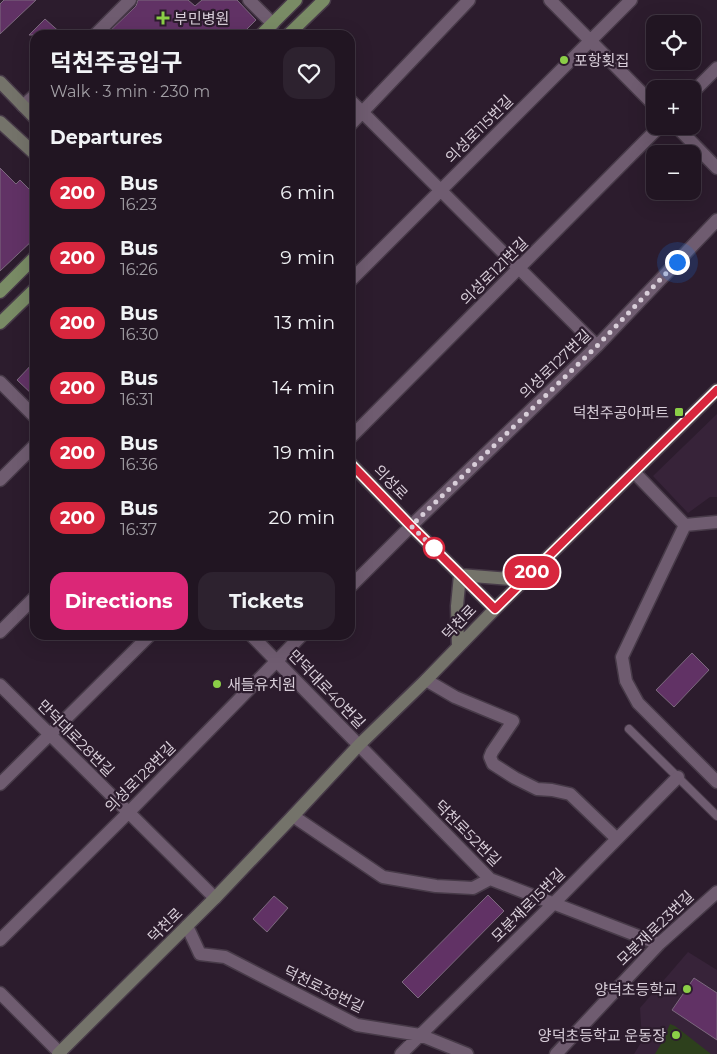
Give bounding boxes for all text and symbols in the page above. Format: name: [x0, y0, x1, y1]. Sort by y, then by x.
place label: 부민병원: [174, 9, 229, 28]
marker: 부민병원: [156, 11, 170, 25]
map controls: [646, 15, 701, 200]
button: locate: [646, 15, 701, 70]
button: heart: [283, 47, 335, 99]
text: 덕천주공입구: [50, 48, 182, 77]
place label: 포항횟집: [574, 51, 629, 70]
marker: 포항횟집: [558, 54, 570, 66]
button: +: [646, 80, 701, 135]
text: Walk · 3 min · 230 m: [50, 82, 210, 101]
street label: 의성로115번길: [441, 91, 517, 167]
text: Departures: [50, 126, 162, 149]
button: −: [646, 145, 701, 200]
text: Bus: [120, 172, 158, 195]
text: 6 min: [280, 181, 335, 204]
text: 200: [60, 182, 95, 204]
text: 16:23: [120, 195, 157, 214]
street label: 의성로121번길: [456, 233, 532, 309]
text: Bus: [120, 237, 158, 260]
text: 9 min: [280, 246, 335, 269]
text: 200: [60, 247, 95, 269]
your location: [665, 250, 690, 275]
text: 16:26: [120, 260, 158, 279]
text: Bus: [120, 302, 158, 325]
text: 13 min: [274, 311, 335, 334]
text: 200: [60, 312, 95, 334]
text: 16:30: [120, 325, 159, 344]
street label: 의성로127번길: [515, 325, 595, 403]
text: Bus: [120, 367, 158, 390]
text: 14 min: [272, 376, 335, 399]
text: 200: [60, 377, 95, 399]
text: 16:31: [120, 390, 154, 409]
place label: 덕천주공아파트: [572, 403, 669, 422]
marker: 덕천주공아파트: [673, 406, 685, 418]
text: Bus: [120, 432, 158, 455]
text: 19 min: [273, 441, 335, 464]
text: 200: [60, 442, 95, 464]
text: 16:36: [120, 455, 158, 474]
street label: 의성로: [370, 461, 412, 503]
text: Bus: [120, 497, 158, 520]
text: 20 min: [269, 506, 335, 529]
text: 200: [60, 507, 95, 529]
text: 16:37: [120, 520, 157, 539]
unlabelled marker: [423, 537, 445, 559]
line badge: 200: [503, 556, 561, 588]
text: 200: [514, 561, 550, 583]
button: Directions: [50, 572, 188, 630]
button: Tickets: [198, 572, 335, 630]
street label: 덕천로: [438, 601, 480, 643]
street label: 만덕대로40번길: [285, 645, 369, 733]
place label: 새들유치원: [227, 675, 296, 694]
marker: 새들유치원: [211, 678, 223, 690]
street label: 만덕대로28번길: [34, 696, 118, 780]
street label: 의성로128번길: [101, 738, 179, 816]
street label: 덕천로52번길: [431, 796, 505, 870]
street label: 모분재로15번길: [487, 864, 569, 946]
street label: 모분재로23번길: [613, 887, 697, 969]
street label: 덕천로: [144, 904, 186, 946]
street label: 덕천로38번길: [281, 961, 367, 1017]
place label: 양덕초등학교: [594, 980, 677, 999]
marker: 양덕초등학교: [681, 983, 693, 995]
place label: 양덕초등학교 운동장: [538, 1026, 666, 1045]
marker: 양덕초등학교 운동장: [670, 1029, 682, 1041]

